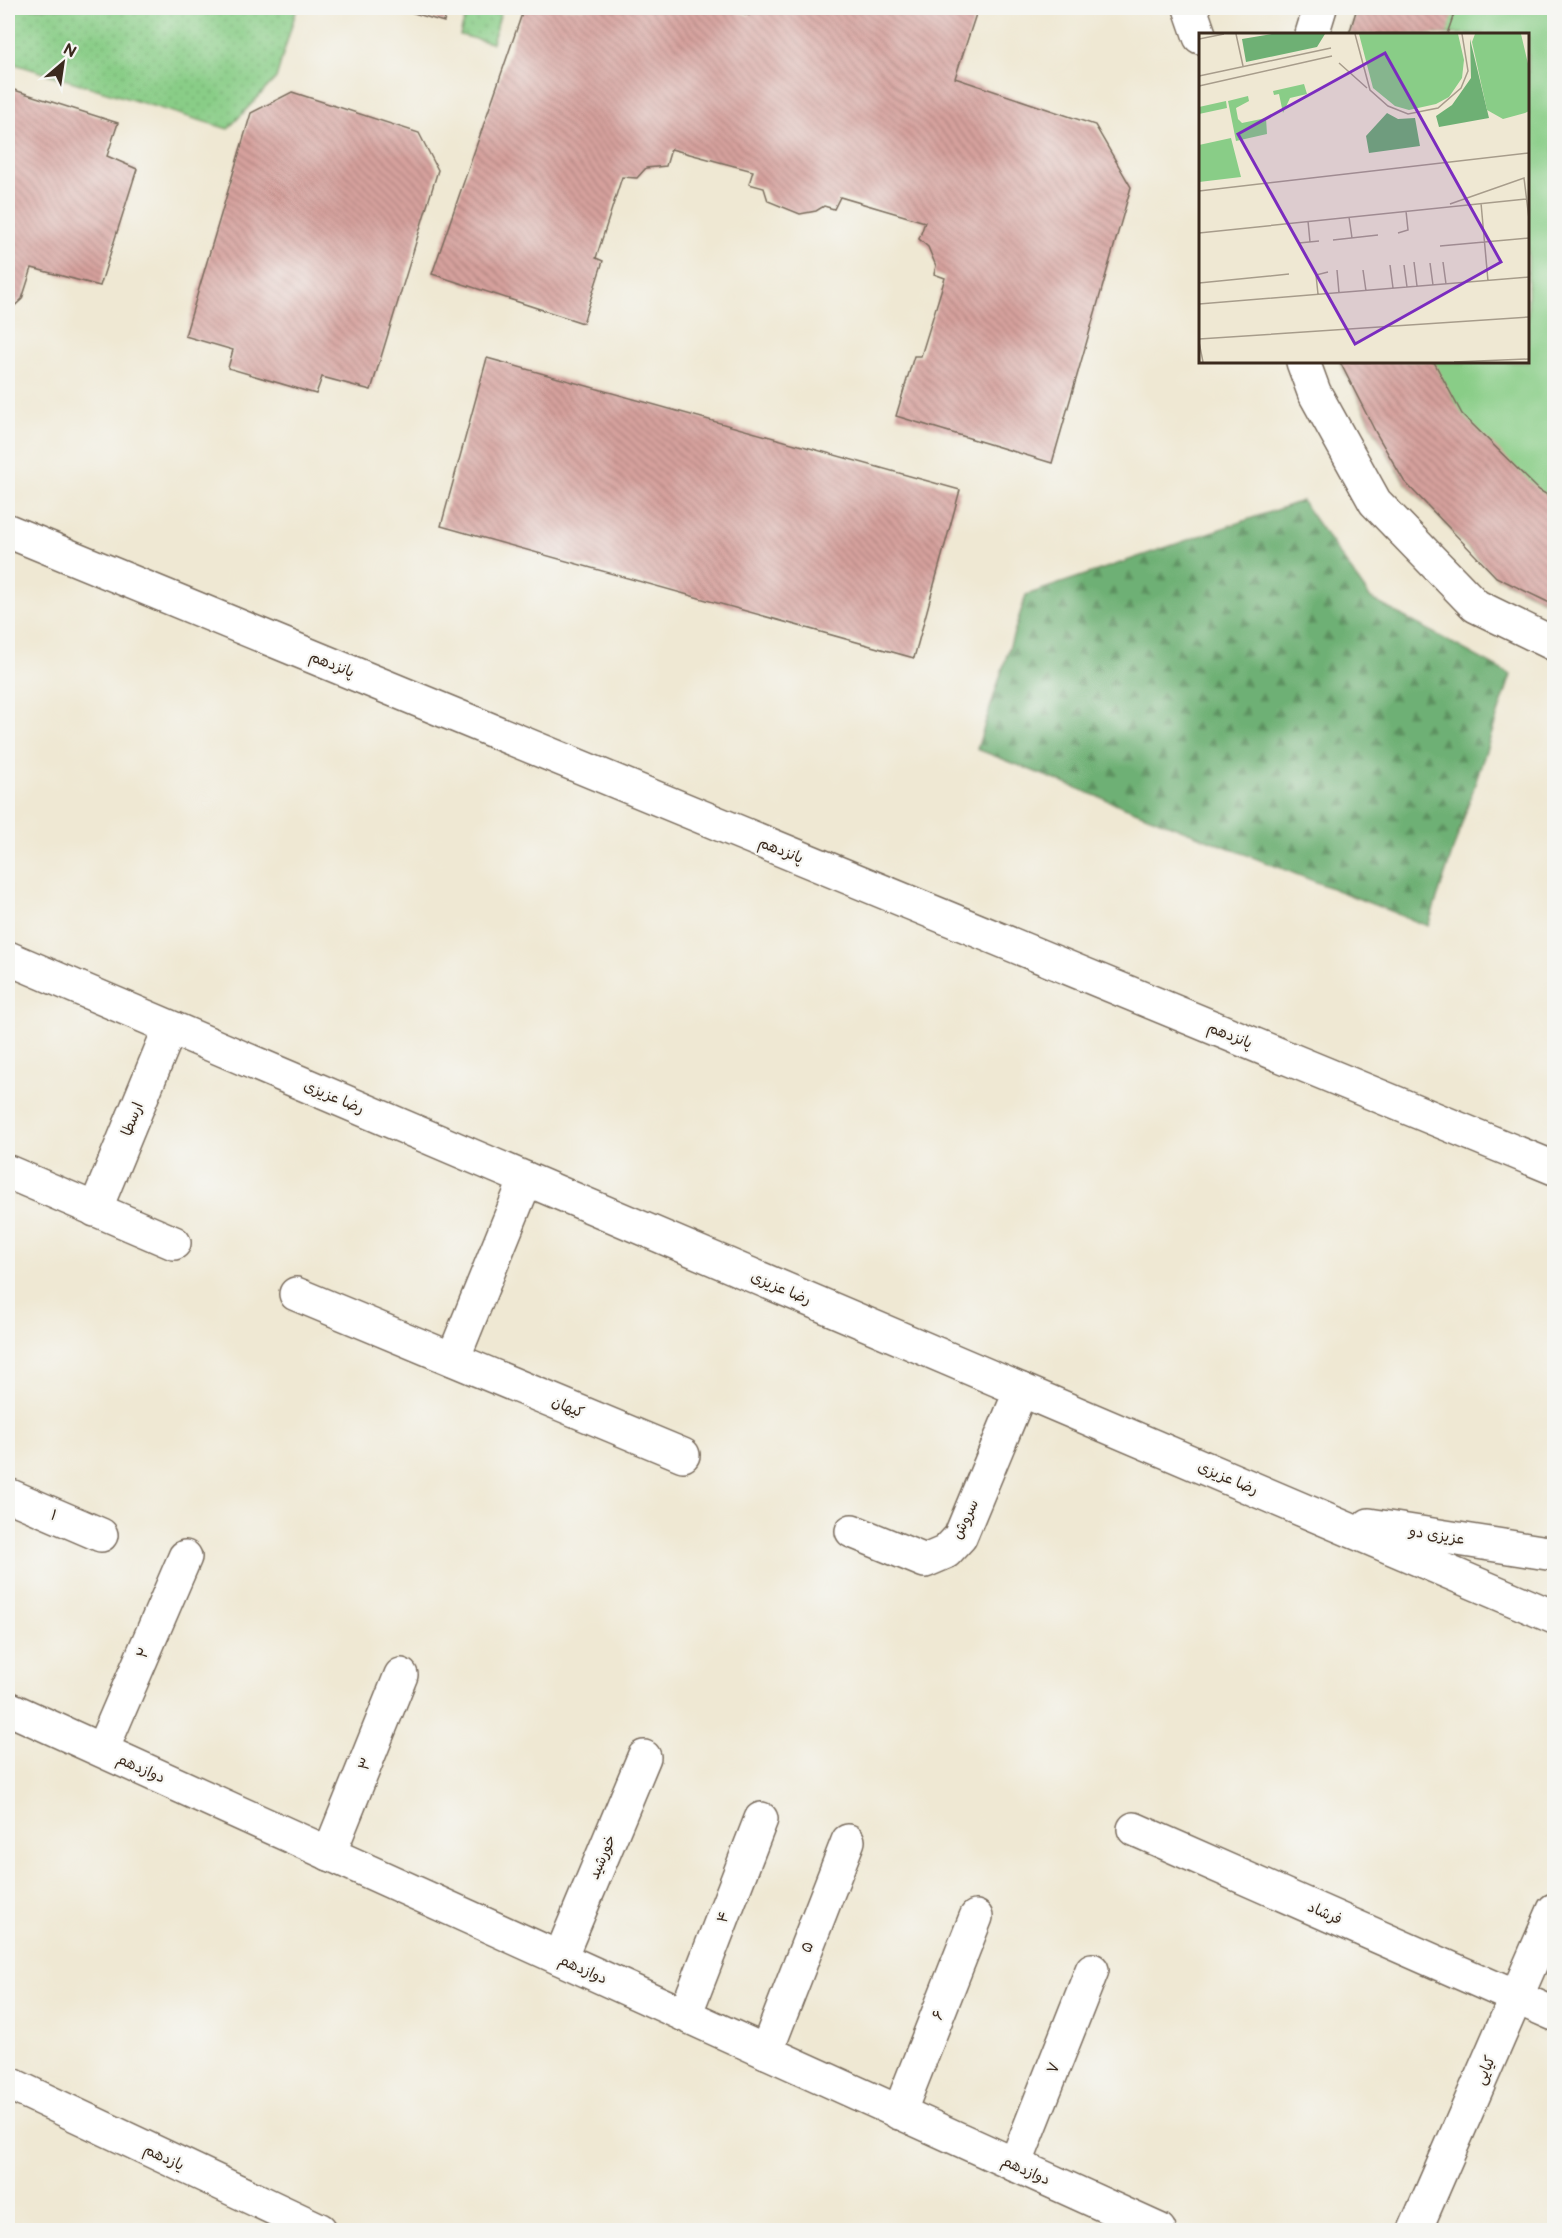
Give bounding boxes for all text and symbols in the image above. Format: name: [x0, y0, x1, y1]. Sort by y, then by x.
north arrow: [33, 33, 93, 93]
inset map: [1199, 33, 1529, 363]
text: N: [60, 40, 79, 62]
street label: پانزدهم: [306, 647, 357, 684]
street label: پانزدهم: [755, 833, 806, 870]
street label: پانزدهم: [1204, 1018, 1255, 1055]
street label: رضا عزیزی: [301, 1076, 367, 1119]
street label: ارسطا: [117, 1100, 148, 1139]
street label: رضا عزیزی: [748, 1267, 814, 1310]
street label: کیهان: [549, 1392, 587, 1423]
street label: رضا عزیزی: [1195, 1457, 1261, 1500]
street label: سروش: [948, 1496, 983, 1542]
street label: ۱: [48, 1506, 60, 1525]
street label: عزیزی دو: [1407, 1522, 1466, 1549]
street label: ۲: [133, 1645, 154, 1662]
street label: دوازدهم: [113, 1749, 168, 1788]
street label: ۳: [354, 1755, 377, 1773]
street label: خورشید: [585, 1832, 620, 1882]
street label: فرشاد: [1305, 1898, 1345, 1929]
street label: ۴: [713, 1909, 734, 1926]
street label: ۵: [797, 1939, 818, 1955]
street label: دوازدهم: [555, 1950, 610, 1989]
street label: ۶: [928, 2008, 949, 2023]
street label: کیایی: [1471, 2053, 1500, 2088]
street label: ۷: [1043, 2060, 1064, 2077]
street label: یازدهم: [140, 2140, 187, 2177]
street label: دوازدهم: [998, 2151, 1053, 2190]

